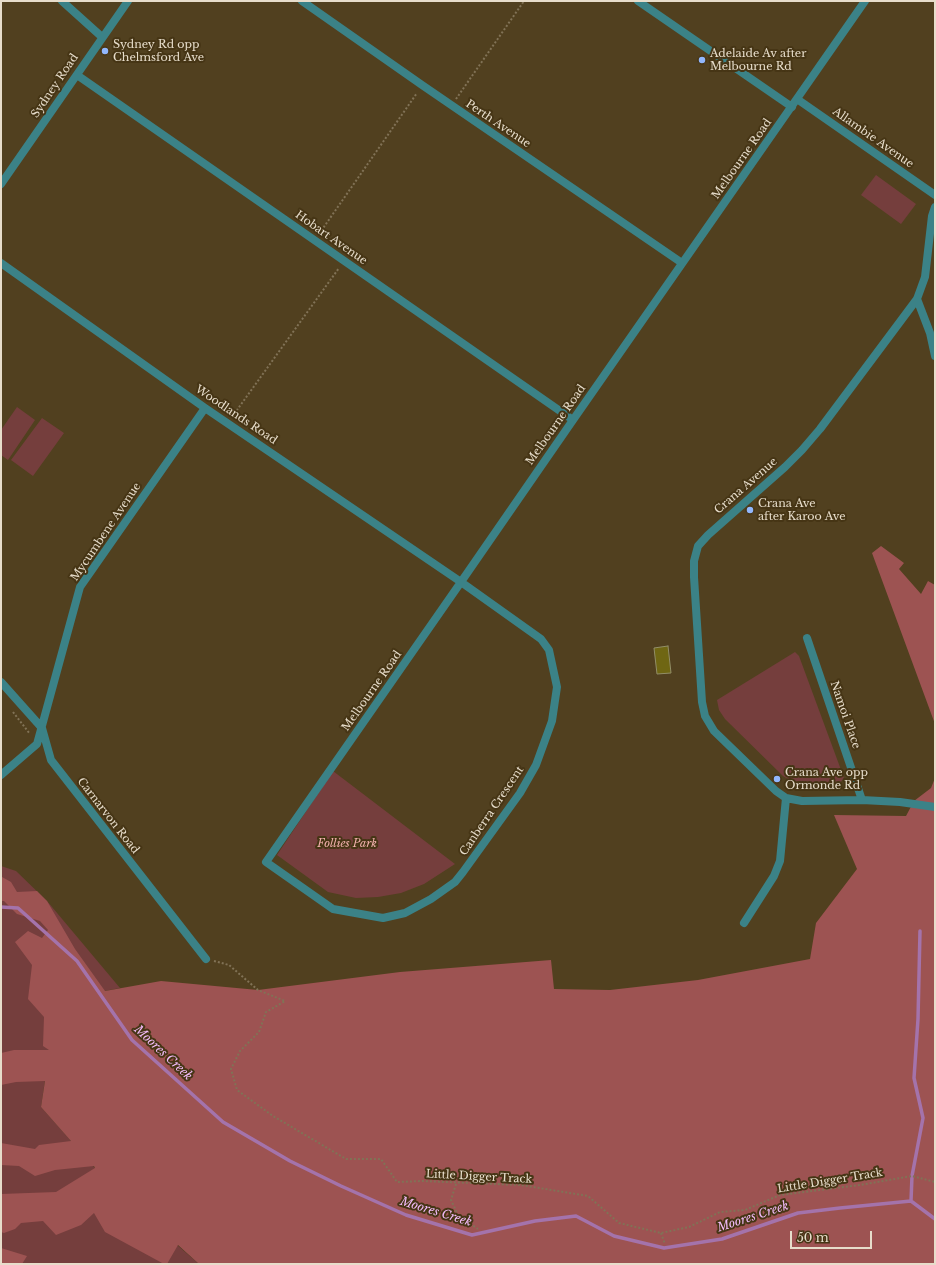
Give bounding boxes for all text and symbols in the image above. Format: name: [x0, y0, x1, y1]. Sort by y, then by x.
place label: Sydney Rd opp Chelmsford Ave: [113, 38, 204, 64]
marker: Sydney Rd opp Chelmsford Ave: [100, 46, 110, 56]
place label: Adelaide Av after Melbourne Rd: [710, 47, 806, 73]
street label: Sydney Road: [29, 51, 81, 121]
marker: Adelaide Av after Melbourne Rd: [697, 55, 707, 65]
street label: Perth Avenue: [463, 97, 533, 151]
street label: Allambie Avenue: [830, 105, 916, 171]
street label: Melbourne Road: [709, 116, 775, 202]
street label: Hobart Avenue: [292, 208, 370, 268]
street label: Melbourne Road: [523, 382, 589, 468]
street label: Woodlands Road: [193, 383, 279, 447]
street label: Crana Avenue: [712, 455, 780, 517]
street label: Mycumbene Avenue: [68, 480, 144, 584]
place label: Crana Ave after Karoo Ave: [758, 497, 845, 523]
marker: Crana Ave after Karoo Ave: [745, 505, 755, 515]
street label: Melbourne Road: [339, 648, 405, 734]
street label: Namoi Place: [827, 679, 863, 751]
street label: Canberra Crescent: [457, 764, 527, 858]
place label: Crana Ave opp Ormonde Rd: [785, 766, 868, 792]
marker: Crana Ave opp Ormonde Rd: [772, 774, 782, 784]
street label: Carnarvon Road: [74, 775, 142, 857]
park label: Follies Park: [317, 837, 377, 851]
water label: Moores Creek: [131, 1022, 195, 1084]
street label: Little Digger Track: [776, 1166, 884, 1196]
street label: Little Digger Track: [425, 1168, 533, 1186]
water label: Moores Creek: [398, 1194, 474, 1230]
water label: Moores Creek: [716, 1199, 790, 1235]
scale bar: [792, 1223, 874, 1249]
text: 50 m: [797, 1230, 829, 1245]

